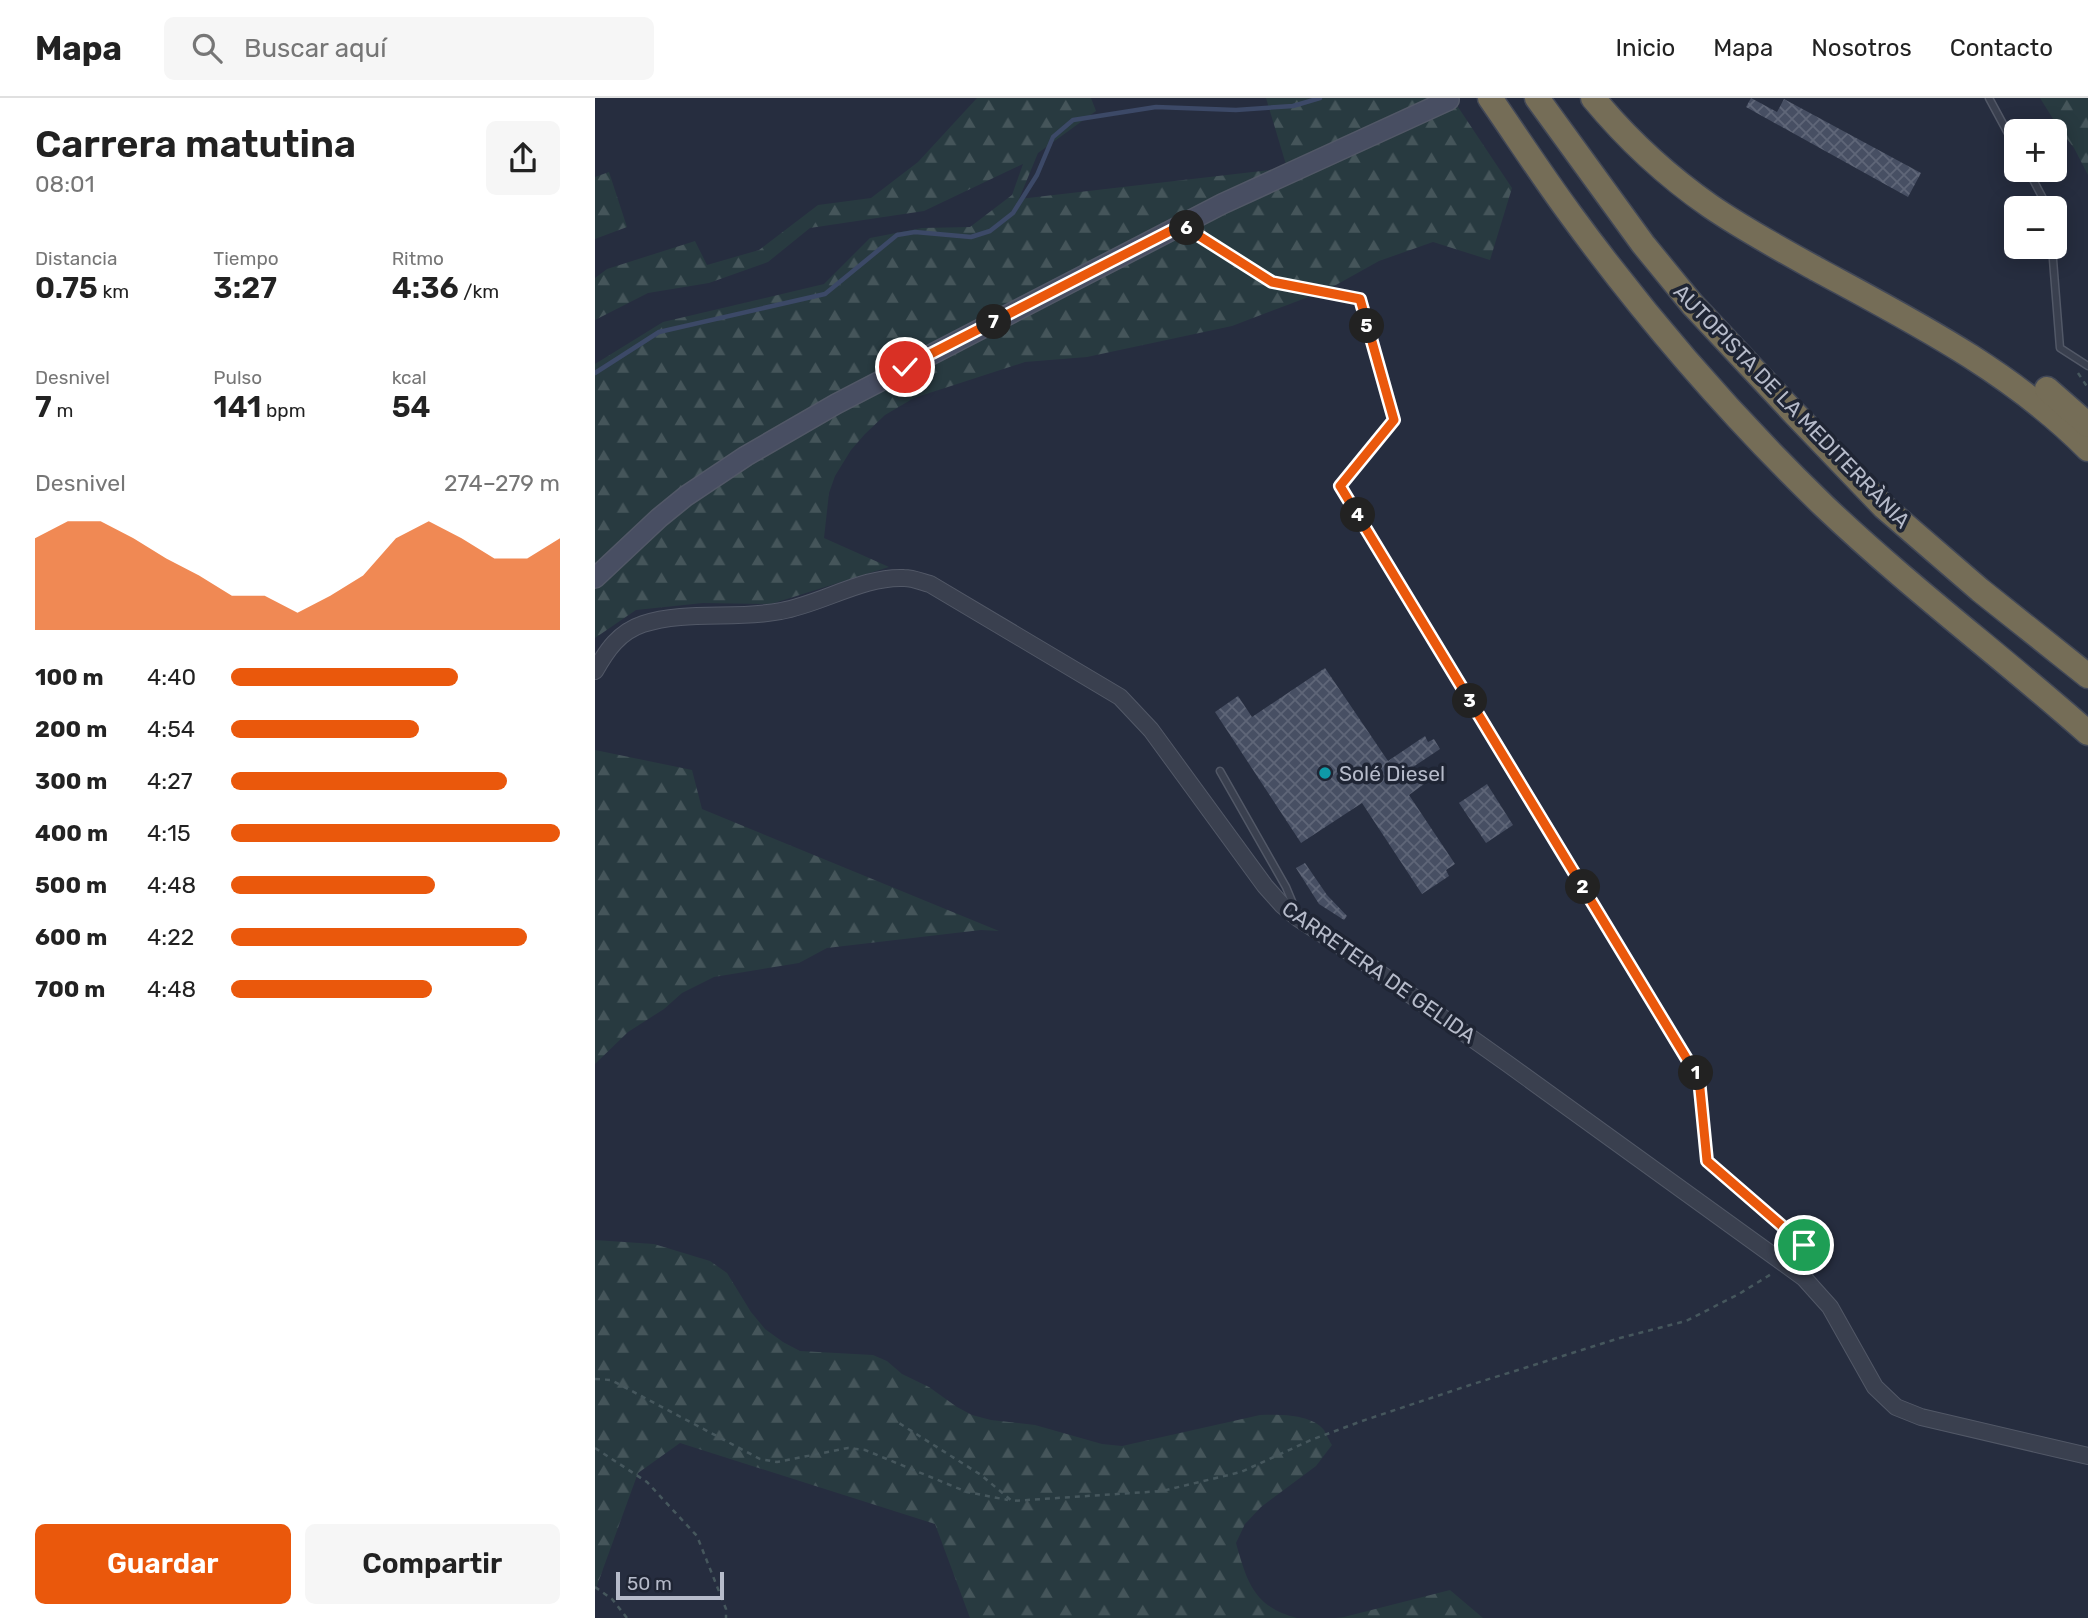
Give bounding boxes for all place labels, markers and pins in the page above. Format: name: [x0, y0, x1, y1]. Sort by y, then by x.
pin: 6: [1169, 211, 1205, 246]
pin: 7: [977, 304, 1011, 340]
pin: 5: [1349, 308, 1385, 344]
pin: [875, 337, 935, 397]
pin: 4: [1341, 498, 1375, 532]
pin: 3: [1453, 684, 1487, 718]
place label: Solé Diesel: [1339, 761, 1445, 786]
marker: Solé Diesel: [1317, 765, 1333, 781]
pin: 2: [1565, 870, 1601, 904]
pin: 1: [1679, 1056, 1713, 1090]
pin: [1774, 1215, 1834, 1275]

